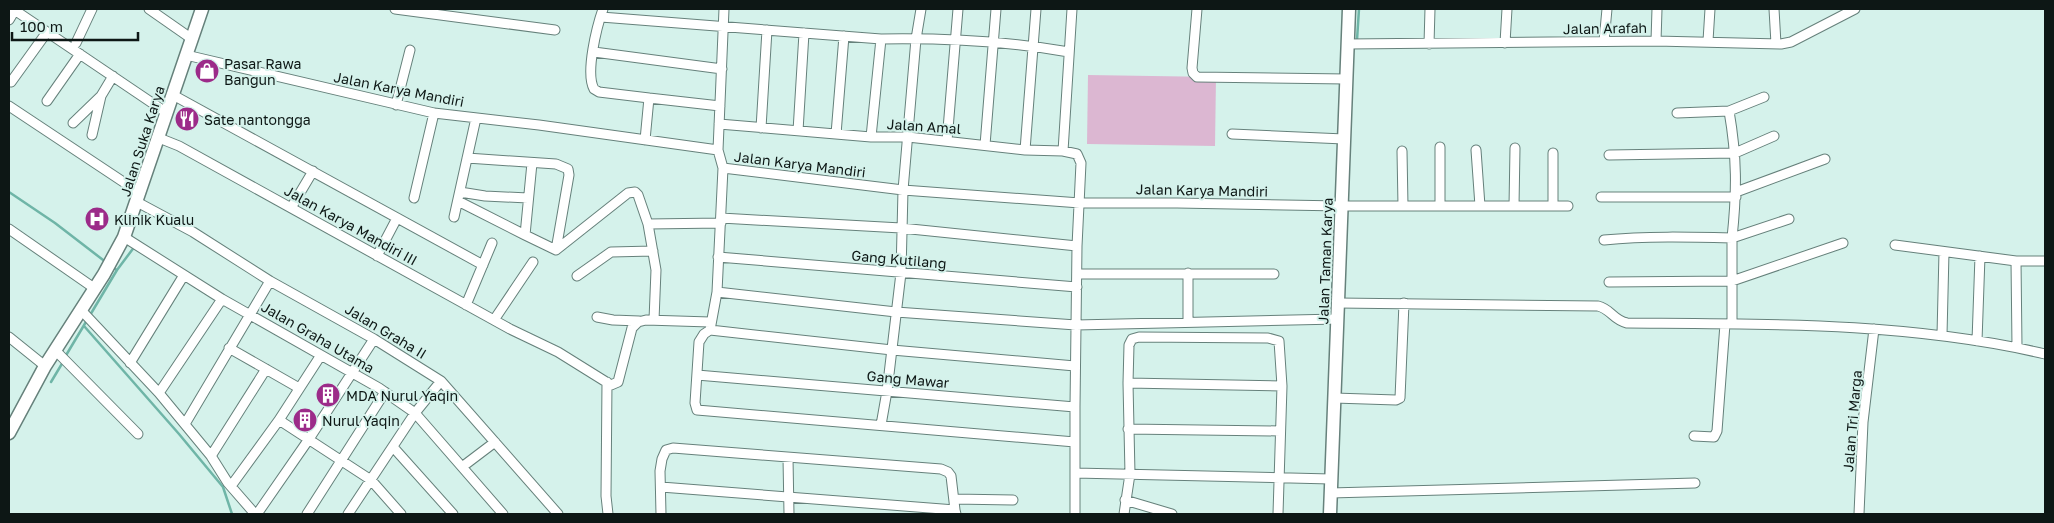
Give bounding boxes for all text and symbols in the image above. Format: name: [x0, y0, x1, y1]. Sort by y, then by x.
scale bar: [12, 10, 139, 42]
text: 100 m: [20, 17, 63, 35]
street label: Jalan Arafah: [1563, 19, 1647, 37]
place label: Pasar Rawa Bangun: [224, 55, 301, 88]
shop icon: Pasar Rawa Bangun: [194, 58, 220, 84]
street label: Jalan Karya Mandiri: [332, 68, 466, 110]
street label: Jalan Suka Karya: [116, 83, 168, 199]
restaurant icon: Sate nantongga: [174, 106, 200, 132]
place label: Sate nantongga: [204, 111, 311, 128]
street label: Jalan Amal: [886, 115, 962, 137]
street label: Jalan Karya Mandiri: [733, 147, 867, 181]
street label: Jalan Karya Mandiri: [1136, 180, 1268, 200]
street label: Jalan Karya Mandiri III: [282, 181, 420, 269]
street label: Jalan Taman Karya: [1314, 197, 1336, 325]
hospital icon: Klinik Kualu: [84, 206, 110, 232]
place label: Klinik Kualu: [114, 211, 194, 228]
street label: Gang Kutilang: [851, 246, 947, 272]
street label: Jalan Graha Utama: [259, 298, 377, 376]
street label: Jalan Graha II: [342, 300, 430, 362]
street label: Gang Mawar: [866, 367, 950, 391]
street label: Jalan Tri Marga: [1839, 369, 1865, 473]
building icon: MDA Nurul Yaqin: [315, 382, 341, 408]
place label: MDA Nurul Yaqin: [346, 387, 458, 404]
building icon: Nurul Yaqin: [292, 407, 318, 433]
place label: Nurul Yaqin: [322, 412, 400, 429]

